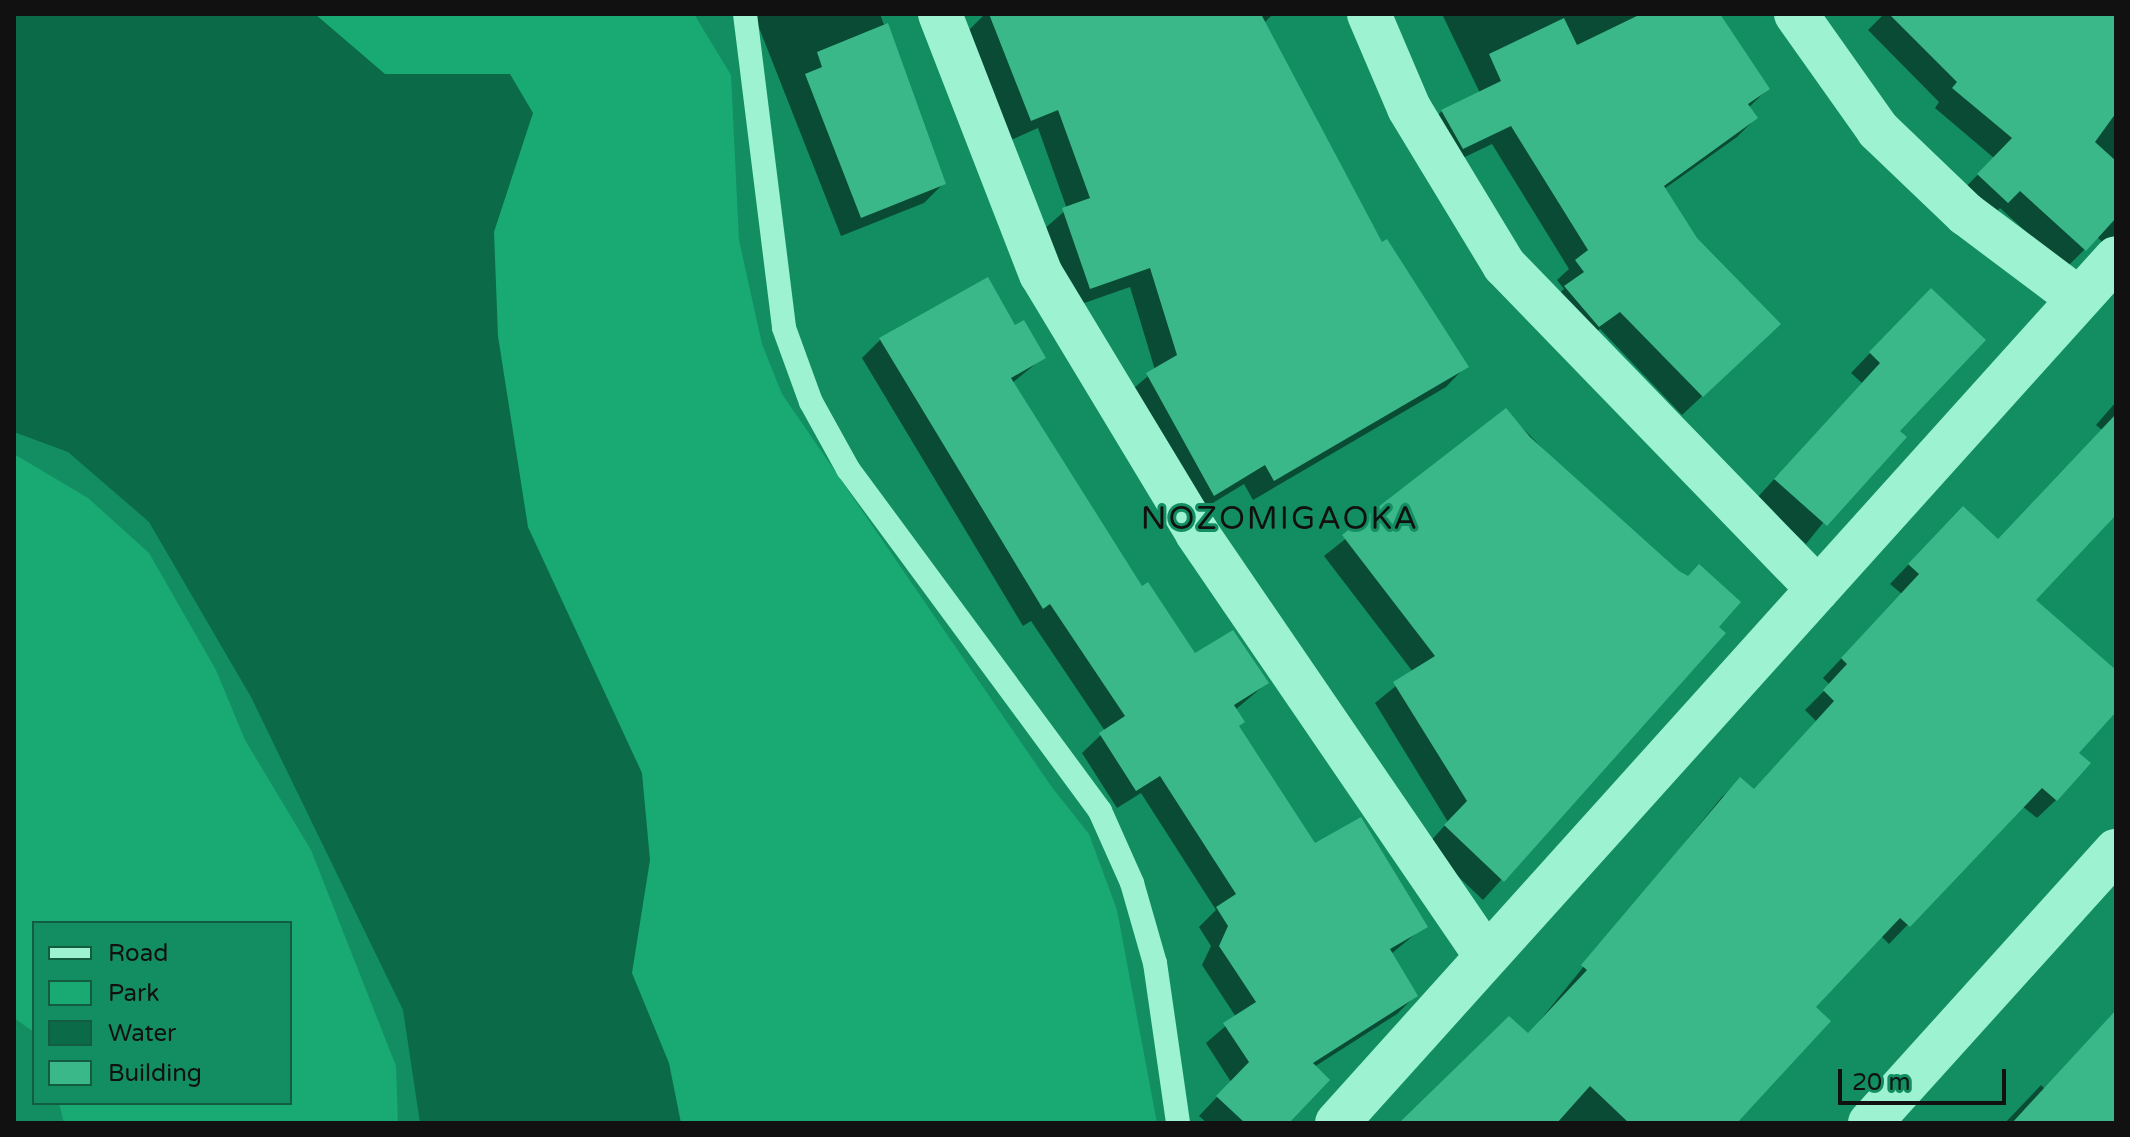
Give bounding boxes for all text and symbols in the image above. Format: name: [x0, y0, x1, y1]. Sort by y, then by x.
district label: NOZOMIGAOKA: [1141, 500, 1419, 538]
legend: [32, 921, 292, 1105]
text: Road: [108, 939, 168, 968]
text: Park: [108, 979, 159, 1008]
text: Water: [108, 1019, 176, 1048]
scale bar: [1842, 1053, 2010, 1103]
text: Building: [108, 1059, 202, 1088]
text: 20 m: [1852, 1068, 1910, 1097]

